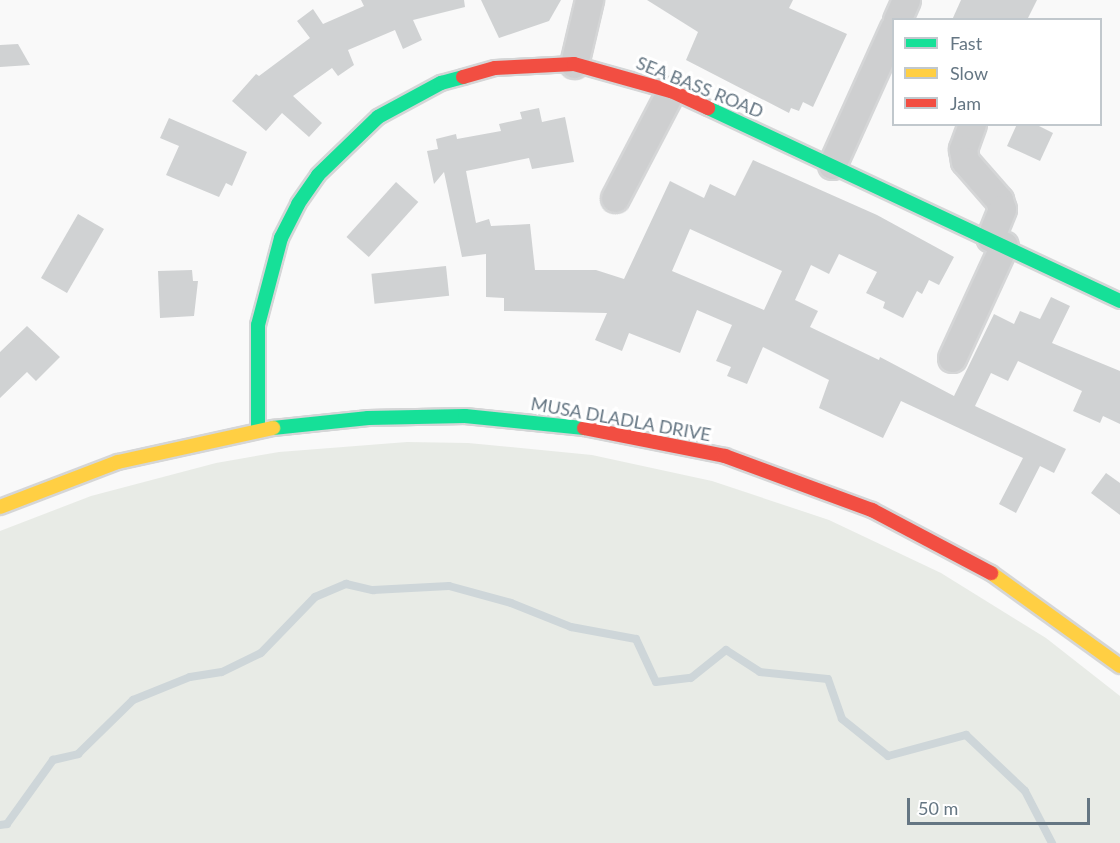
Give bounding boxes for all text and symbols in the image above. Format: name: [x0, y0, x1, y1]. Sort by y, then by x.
legend: [892, 18, 1102, 126]
text: Fast: [950, 32, 982, 54]
street label: SEA BASS ROAD: [633, 52, 767, 122]
text: Slow: [950, 62, 988, 84]
text: Jam: [950, 92, 981, 114]
street label: MUSA DLADLA DRIVE: [529, 392, 713, 446]
scale bar: [910, 786, 1093, 824]
text: 50 m: [918, 797, 958, 819]

